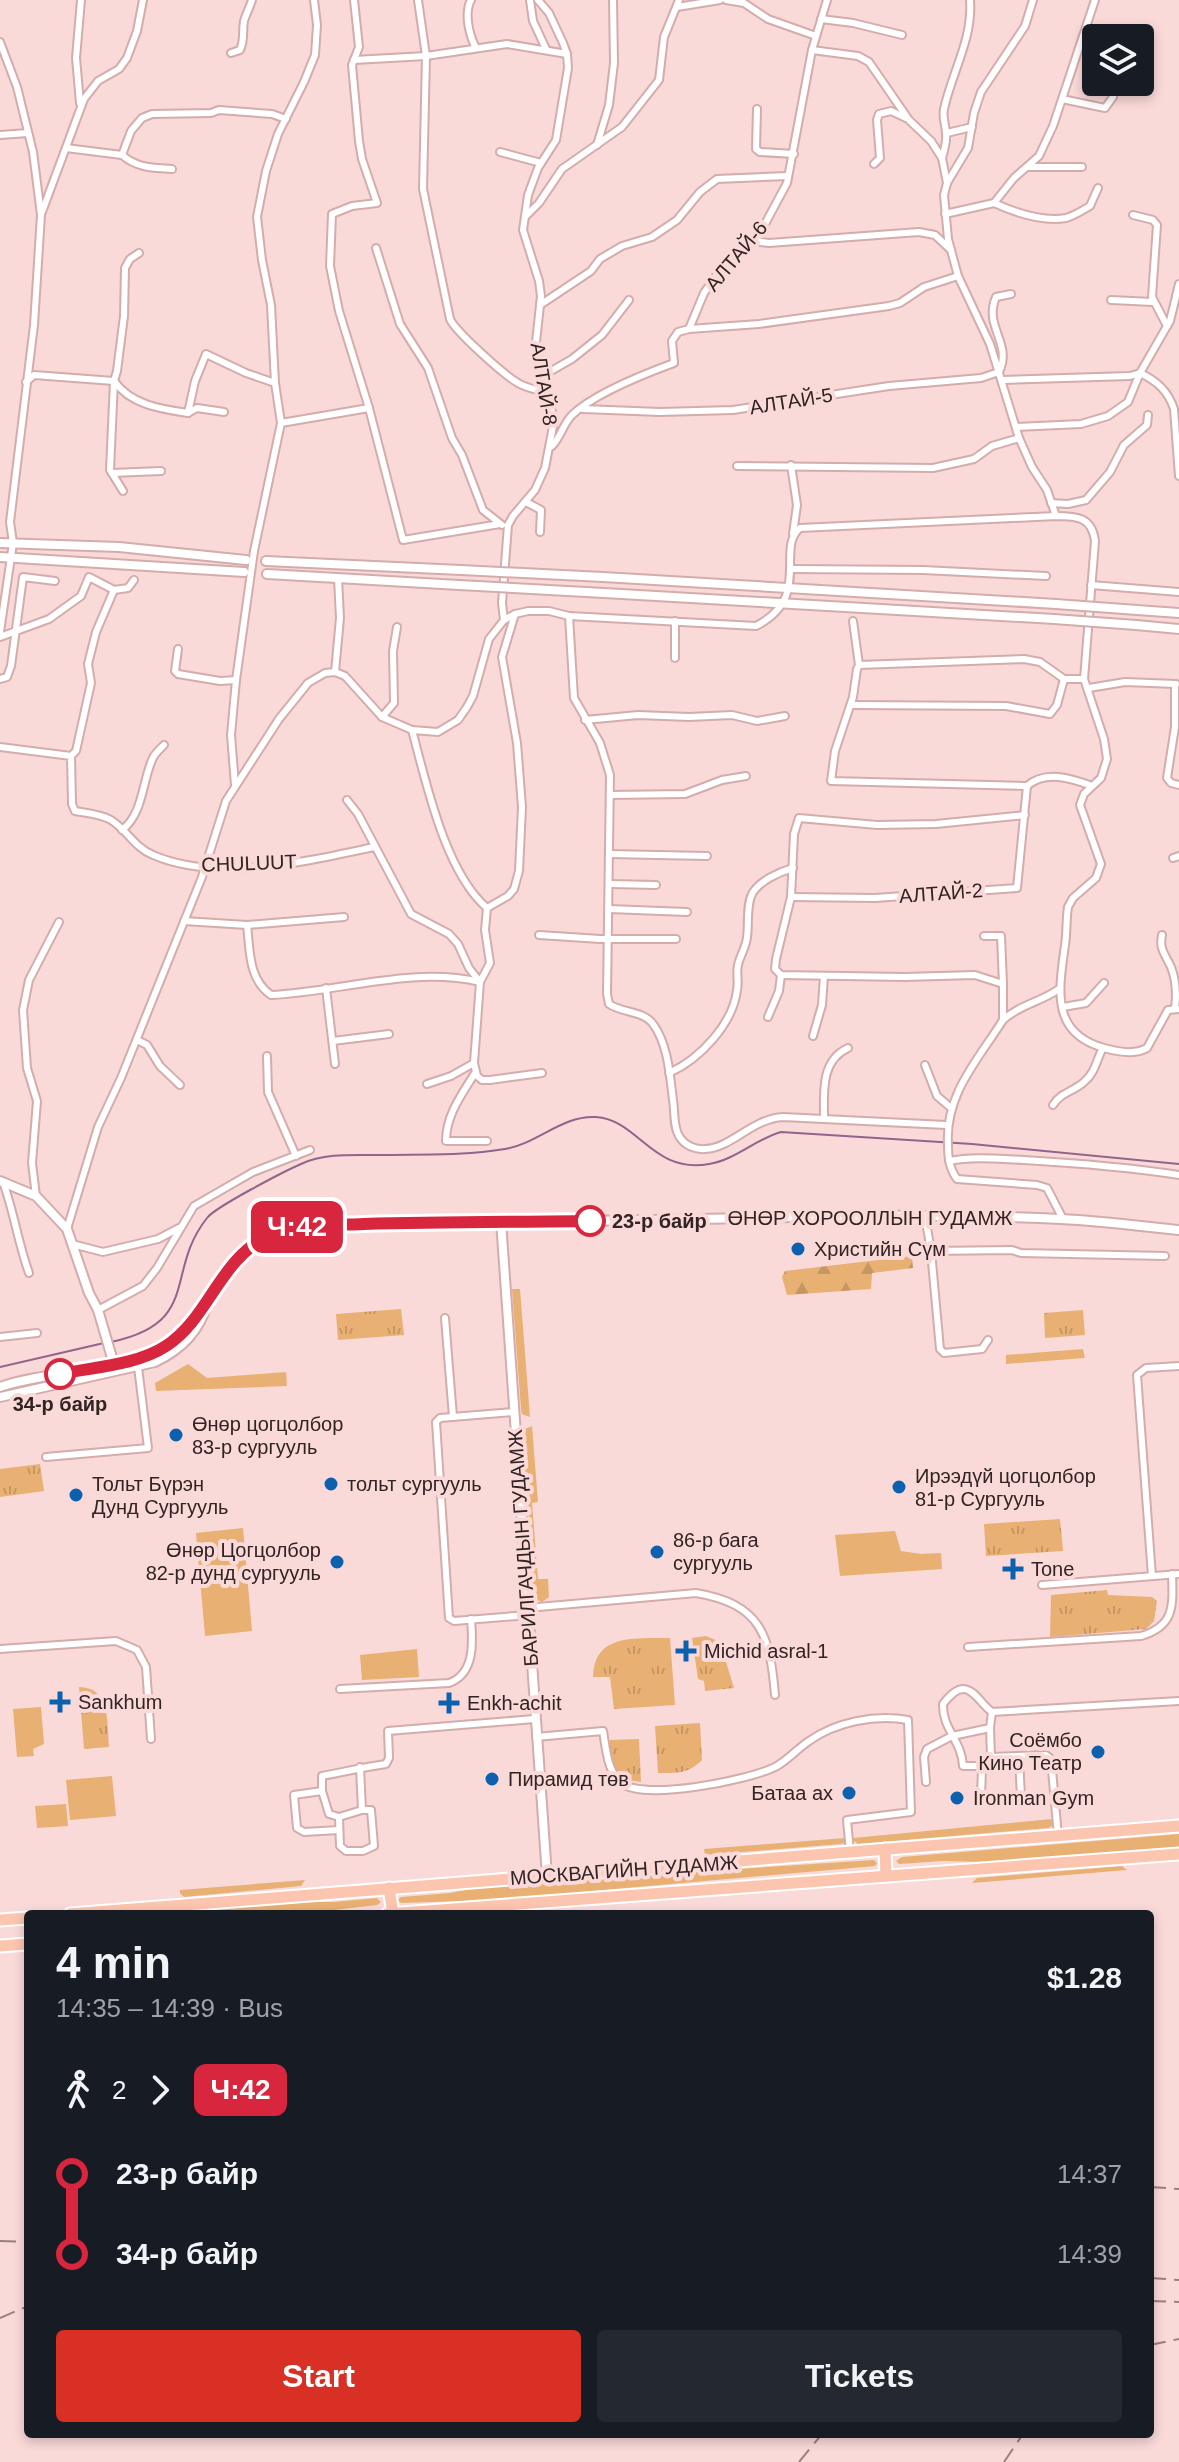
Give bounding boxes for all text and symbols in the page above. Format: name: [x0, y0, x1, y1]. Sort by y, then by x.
map controls: [1082, 24, 1154, 96]
button: layers: [1082, 24, 1154, 96]
street label: АЛТАЙ-6: [700, 216, 771, 295]
street label: АЛТАЙ-8: [527, 341, 562, 427]
street label: АЛТАЙ-5: [748, 383, 834, 418]
street label: CHULUUT: [201, 850, 297, 876]
street label: АЛТАЙ-2: [898, 878, 984, 907]
line badge: Ч:42: [241, 1201, 353, 1253]
marker: 23-р байр: [575, 1206, 605, 1236]
street label: ӨНӨР ХОРООЛЛЫН ГУДАМЖ: [727, 1207, 1013, 1229]
place label: 23-р байр: [612, 1210, 707, 1232]
text: Ч:42: [267, 1211, 327, 1242]
place label: Христийн Сүм: [814, 1238, 946, 1260]
marker: Христийн Сүм: [789, 1240, 807, 1258]
marker: 34-р байр: [45, 1359, 75, 1389]
place label: 34-р байр: [13, 1393, 107, 1415]
place label: Өнөр цогцолбор 83-р сургууль: [192, 1413, 343, 1458]
marker: Өнөр цогцолбор 83-р сургууль: [167, 1426, 185, 1444]
street label: БАРИЛГАЧДЫН ГУДАМЖ: [504, 1428, 542, 1667]
place label: Ирээдүй цогцолбор 81-р Сургууль: [915, 1465, 1096, 1510]
place label: Тольт Бүрэн Дунд Сургууль: [92, 1473, 229, 1518]
place label: тольт сургууль: [347, 1473, 482, 1495]
marker: тольт сургууль: [322, 1475, 340, 1493]
marker: Ирээдүй цогцолбор 81-р Сургууль: [890, 1478, 908, 1496]
marker: Тольт Бүрэн Дунд Сургууль: [67, 1486, 85, 1504]
place label: 86-р бага сургууль: [673, 1529, 760, 1574]
place label: Өнөр Цогцолбор 82-р дунд сургууль: [146, 1539, 321, 1584]
marker: 86-р бага сургууль: [648, 1543, 666, 1561]
marker: Өнөр Цогцолбор 82-р дунд сургууль: [328, 1553, 346, 1571]
marker: Tone: [1002, 1558, 1024, 1580]
place label: Tone: [1031, 1558, 1074, 1580]
marker: Michid asral-1: [675, 1640, 697, 1662]
place label: Michid asral-1: [704, 1640, 828, 1662]
marker: Sankhum: [49, 1691, 71, 1713]
place label: Sankhum: [78, 1691, 163, 1713]
marker: Enkh-achit: [438, 1692, 460, 1714]
place label: Enkh-achit: [467, 1692, 562, 1714]
place label: Соёмбо Кино Театр: [978, 1729, 1082, 1774]
marker: Соёмбо Кино Театр: [1089, 1743, 1107, 1761]
place label: Пирамид төв: [508, 1768, 629, 1790]
marker: Пирамид төв: [483, 1770, 501, 1788]
place label: Батаа ах: [751, 1782, 833, 1804]
marker: Батаа ах: [840, 1784, 858, 1802]
place label: Ironman Gym: [973, 1787, 1094, 1809]
marker: Ironman Gym: [948, 1789, 966, 1807]
street label: МОСКВАГИЙН ГУДАМЖ: [509, 1850, 739, 1889]
text: 4 min: [56, 1938, 171, 1987]
text: $1.28: [1047, 1961, 1122, 1994]
text: 14:35 – 14:39 · Bus: [56, 1993, 283, 2023]
icon: walk: [56, 2068, 100, 2112]
icon: forward: [138, 2068, 182, 2112]
text: Ч:42: [210, 2074, 271, 2105]
text: 2: [112, 2075, 126, 2105]
text: 23-р байр: [116, 2157, 258, 2190]
text: 14:37: [1057, 2159, 1122, 2189]
text: 34-р байр: [116, 2237, 258, 2270]
text: 14:39: [1057, 2239, 1122, 2269]
button: Start: [56, 2330, 581, 2422]
button: Tickets: [597, 2330, 1122, 2422]

